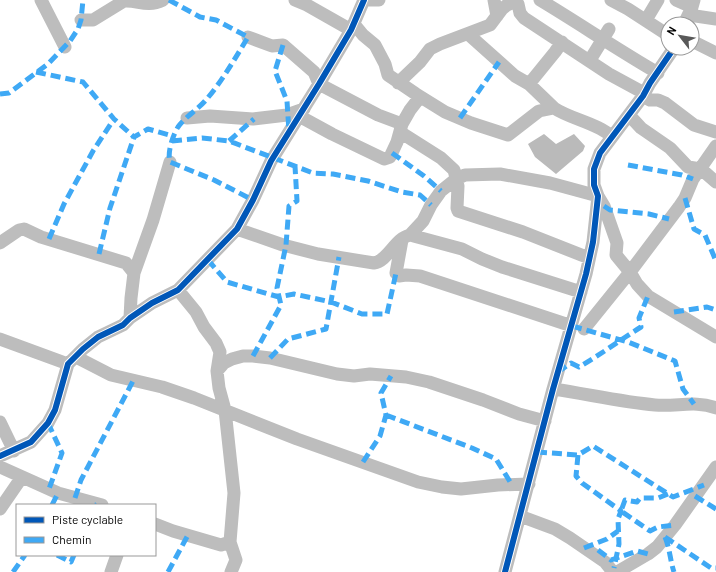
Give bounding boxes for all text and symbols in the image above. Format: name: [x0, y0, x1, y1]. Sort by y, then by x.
north arrow: [660, 16, 700, 56]
text: N: [664, 24, 678, 37]
legend: [16, 504, 156, 556]
text: Piste cyclable: [52, 512, 123, 526]
text: Chemin: [52, 532, 92, 546]

